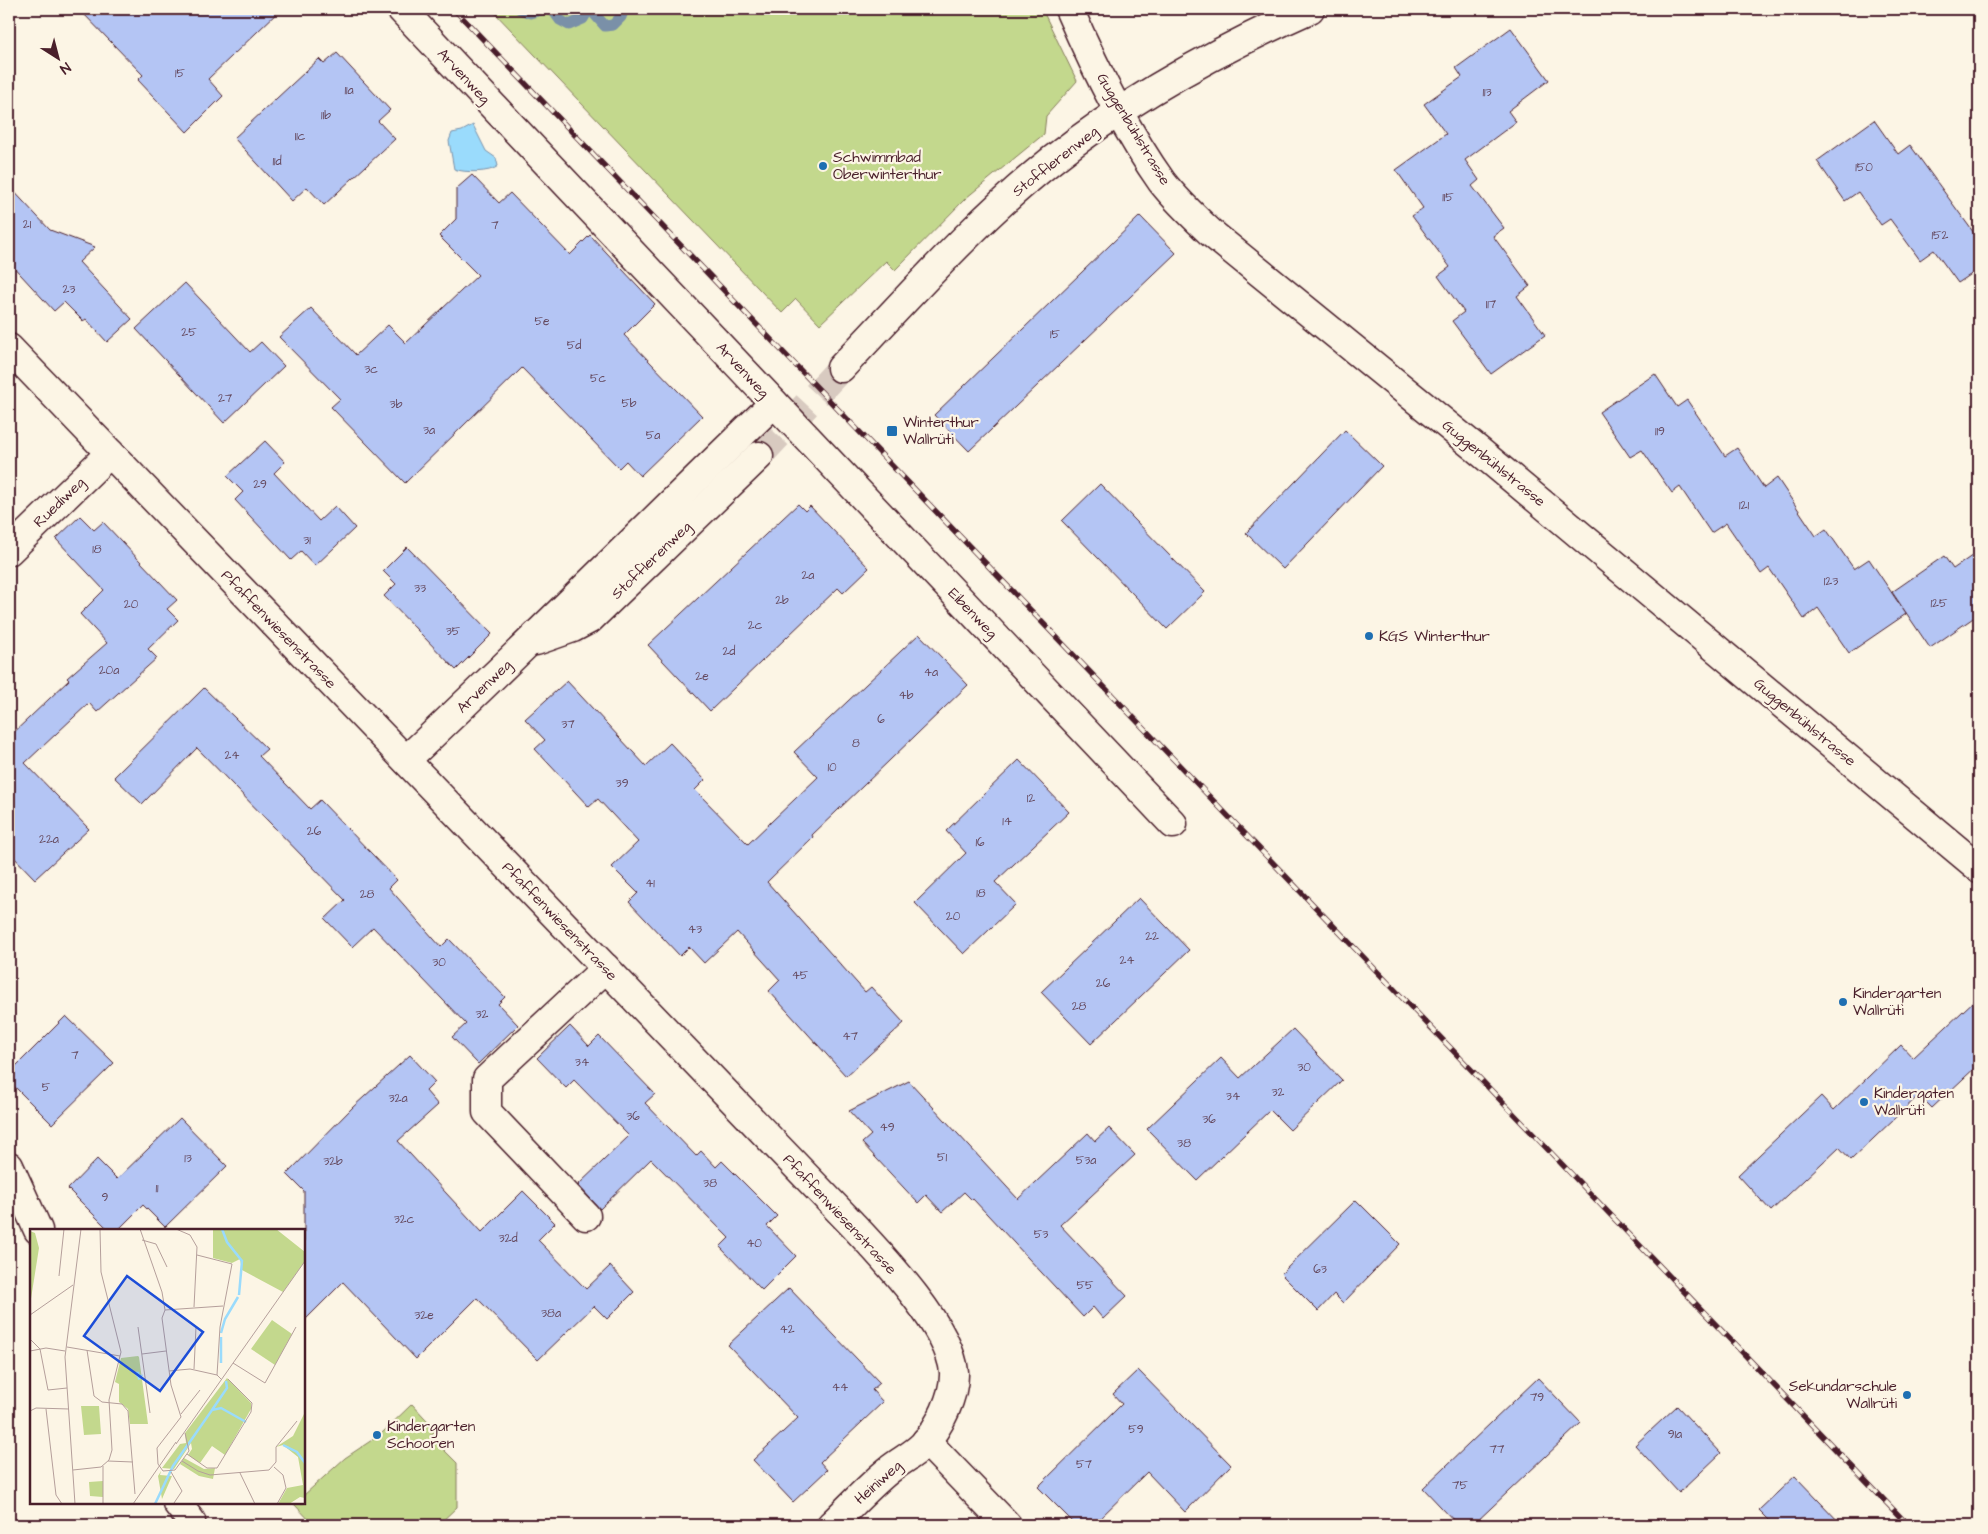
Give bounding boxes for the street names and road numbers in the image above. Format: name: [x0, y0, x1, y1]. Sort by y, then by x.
street label: Arvenweg: [432, 44, 495, 110]
street label: Guggenbühlstrasse: [1091, 69, 1175, 190]
street label: Stofflerenweg: [1008, 121, 1104, 203]
street label: Arvenweg: [711, 338, 774, 404]
street label: Guggenbühlstrasse: [1437, 415, 1550, 512]
street label: Ruediweg: [29, 472, 91, 533]
street label: Stofflerenweg: [607, 516, 697, 605]
street label: Pfaffenwiesenstrasse: [216, 565, 341, 693]
street label: Eibenweg: [942, 583, 1002, 644]
street label: Arvenweg: [452, 655, 517, 719]
street label: Guggenbühlstrasse: [1748, 673, 1860, 772]
street label: Pfaffenwiesenstrasse: [497, 857, 622, 985]
street label: Pfaffenwiesenstrasse: [778, 1149, 901, 1279]
street label: Heiniweg: [850, 1455, 907, 1510]

